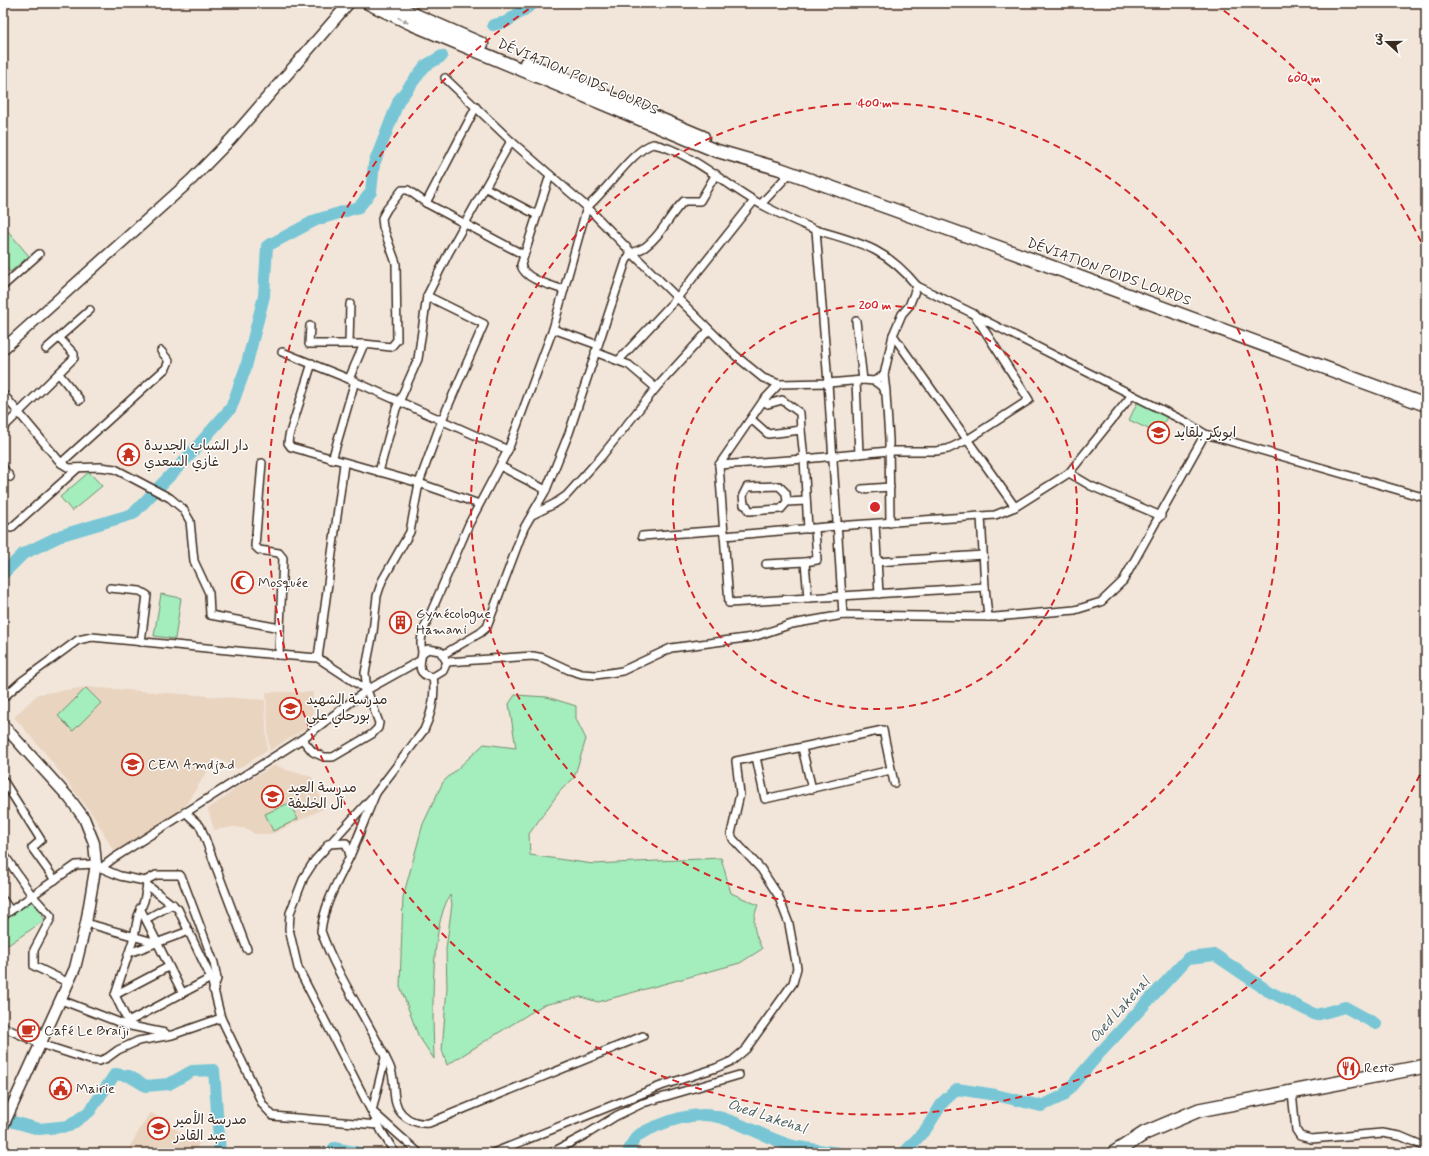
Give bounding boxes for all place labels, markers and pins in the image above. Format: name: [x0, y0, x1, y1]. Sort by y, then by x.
school or university icon: ابوبكر بلقايد: [1146, 420, 1172, 446]
place label: ابوبكر بلقايد: [1174, 424, 1236, 442]
place label: دار الشباب الجديدة غازي السعدي: [144, 437, 249, 472]
temple icon: دار الشباب الجديدة غازي السعدي: [115, 441, 141, 467]
centre of rings: [868, 500, 882, 514]
mosque icon: Mosquée: [230, 570, 256, 596]
place label: Mosquée: [258, 574, 309, 592]
place label: Gynécologue Hamani: [416, 605, 491, 639]
building icon: Gynécologue Hamani: [387, 609, 413, 635]
place label: مدرسة الشهيد بورحلي علي: [306, 691, 388, 728]
school or university icon: مدرسة الشهيد بورحلي علي: [277, 695, 303, 721]
school or university icon: CEM Amdjad: [120, 752, 146, 778]
place label: CEM Amdjad: [148, 756, 235, 774]
place label: مدرسة العيد آل الخليفة: [288, 779, 357, 813]
school or university icon: مدرسة العيد آل الخليفة: [260, 783, 286, 809]
cafe icon: Café Le Braiji: [16, 1018, 42, 1044]
place label: Café Le Braiji: [44, 1022, 129, 1040]
restaurant icon: Resto: [1335, 1055, 1361, 1081]
place label: Resto: [1364, 1059, 1394, 1077]
public building icon: Mairie: [47, 1076, 73, 1102]
place label: Mairie: [76, 1080, 115, 1098]
place label: مدرسة الأمير عبد القادر: [173, 1110, 247, 1145]
school or university icon: مدرسة الأمير عبد القادر: [145, 1115, 171, 1141]

